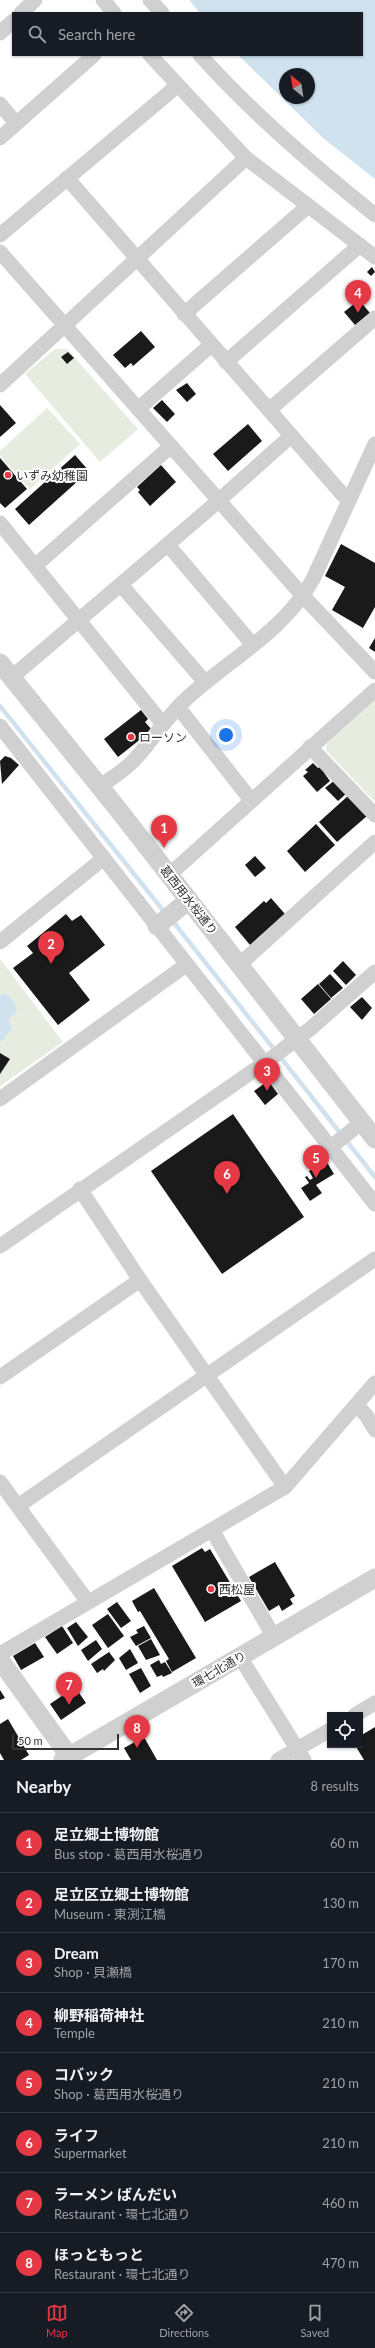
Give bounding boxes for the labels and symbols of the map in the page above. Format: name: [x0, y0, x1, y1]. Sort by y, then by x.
north arrow: [279, 68, 315, 104]
pin: 4: [345, 280, 371, 313]
place label: いずみ幼稚園: [16, 468, 88, 483]
marker: いずみ幼稚園: [3, 470, 13, 480]
your location: [216, 725, 236, 745]
place label: ローソン: [139, 730, 187, 745]
marker: ローソン: [126, 732, 136, 742]
pin: 1: [151, 815, 177, 848]
street label: 葛西用水桜通り: [157, 862, 221, 938]
pin: 2: [38, 931, 64, 964]
pin: 3: [254, 1058, 280, 1091]
pin: 5: [303, 1145, 329, 1178]
pin: 6: [214, 1161, 240, 1194]
place label: 西松屋: [219, 1582, 255, 1597]
marker: 西松屋: [206, 1584, 216, 1594]
street label: 環七北通り: [189, 1648, 249, 1690]
pin: 7: [56, 1672, 82, 1705]
pin: 8: [124, 1715, 150, 1748]
scale bar: [12, 1732, 119, 1751]

